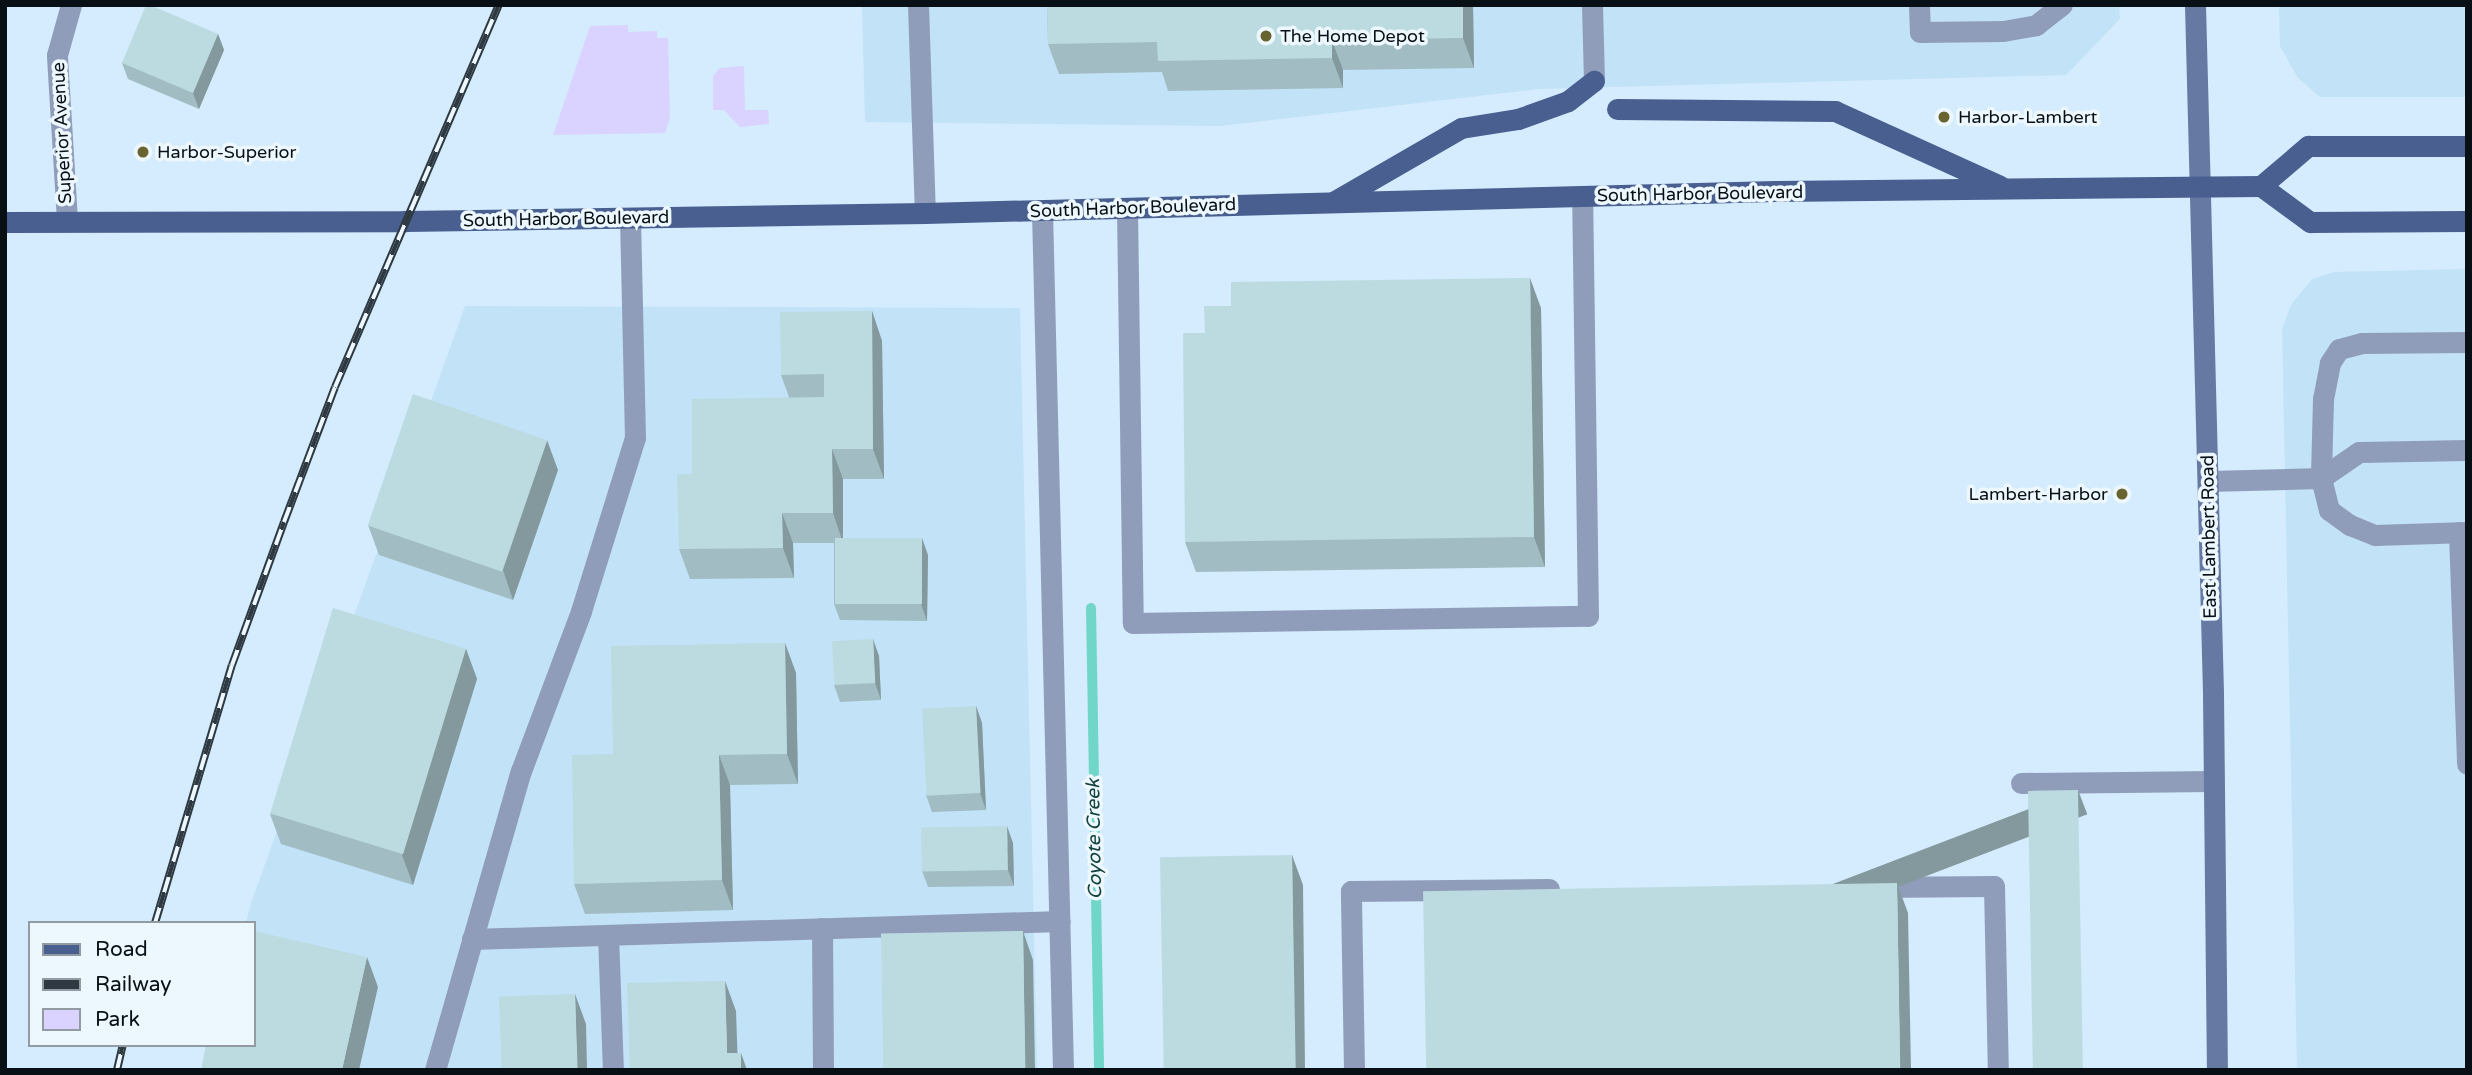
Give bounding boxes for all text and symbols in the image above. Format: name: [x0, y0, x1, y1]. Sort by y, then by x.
place label: The Home Depot: [1280, 25, 1425, 47]
marker: The Home Depot: [1258, 28, 1274, 44]
street label: Superior Avenue: [48, 62, 76, 204]
place label: Harbor-Lambert: [1958, 106, 2097, 128]
marker: Harbor-Lambert: [1936, 109, 1952, 125]
place label: Harbor-Superior: [157, 141, 296, 163]
marker: Harbor-Superior: [135, 144, 151, 160]
street label: South Harbor Boulevard: [1597, 181, 1803, 207]
street label: South Harbor Boulevard: [1029, 194, 1237, 222]
street label: South Harbor Boulevard: [463, 206, 669, 232]
street label: East Lambert Road: [2197, 455, 2221, 619]
place label: Lambert-Harbor: [1969, 483, 2108, 505]
marker: Lambert-Harbor: [2114, 486, 2130, 502]
water label: Coyote Creek: [1083, 779, 1107, 899]
legend: [28, 921, 256, 1047]
text: Road: [95, 937, 148, 962]
text: Railway: [95, 972, 172, 997]
text: Park: [95, 1007, 140, 1032]

